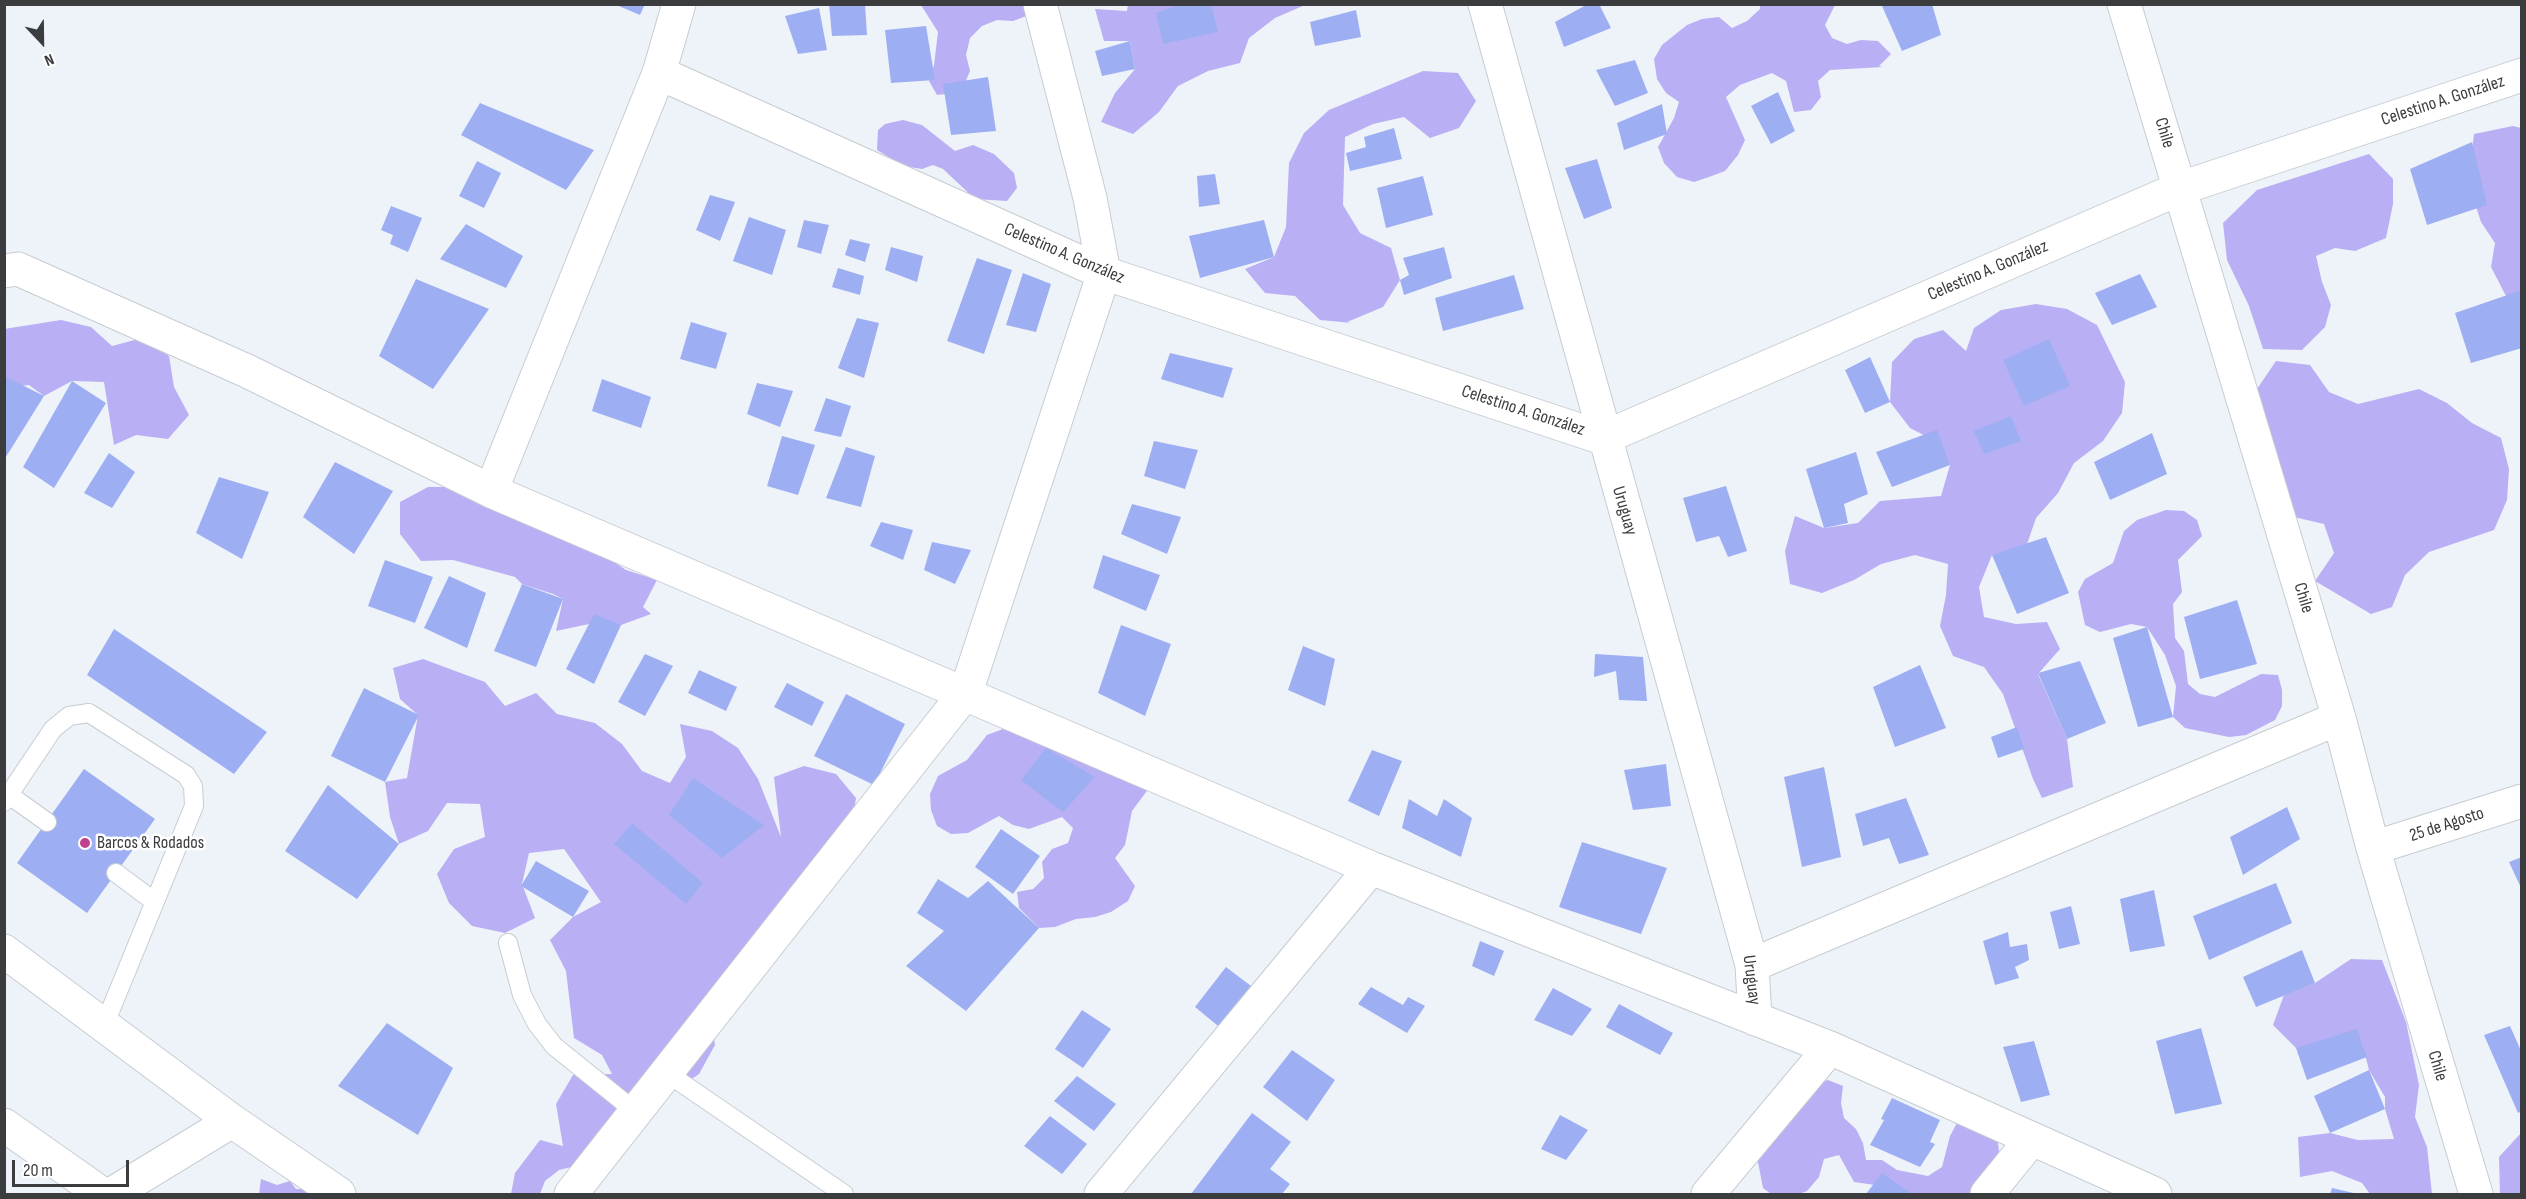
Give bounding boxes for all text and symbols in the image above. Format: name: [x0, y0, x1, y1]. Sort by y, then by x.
north arrow: [12, 12, 72, 72]
text: N: [41, 49, 56, 70]
street label: Celestino A. González: [2379, 71, 2507, 131]
street label: Chile: [2149, 115, 2179, 151]
street label: Celestino A. González: [1001, 219, 1127, 289]
street label: Celestino A. González: [1925, 236, 2051, 306]
street label: Celestino A. González: [1459, 381, 1587, 441]
street label: Uruguay: [1607, 484, 1641, 538]
street label: Chile: [2288, 580, 2318, 616]
street label: 25 de Agosto: [2407, 803, 2487, 847]
place label: Barcos & Rodados: [97, 832, 204, 854]
marker: Barcos & Rodados: [78, 836, 92, 850]
street label: Uruguay: [1737, 954, 1765, 1006]
street label: Chile: [2422, 1048, 2452, 1084]
scale bar: [15, 1148, 132, 1186]
text: 20 m: [23, 1160, 53, 1181]

